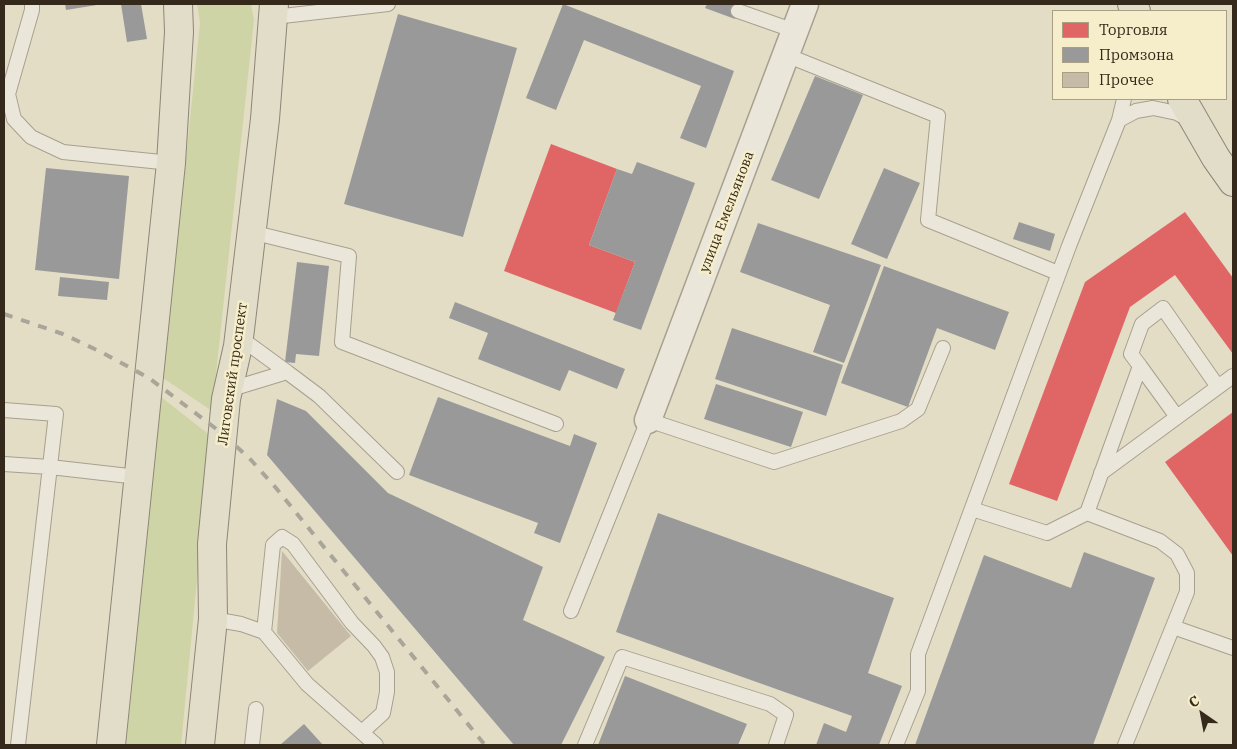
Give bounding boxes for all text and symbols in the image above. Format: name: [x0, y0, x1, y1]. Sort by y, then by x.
legend: [1052, 10, 1227, 100]
text: Торговля: [1099, 20, 1168, 39]
text: Промзона: [1099, 45, 1174, 64]
text: Прочее: [1099, 70, 1154, 89]
street label: улица Емельянова: [696, 149, 758, 275]
street label: Лиговский проспект: [215, 302, 251, 446]
north arrow: [1177, 689, 1227, 739]
text: С: [1185, 691, 1203, 712]

